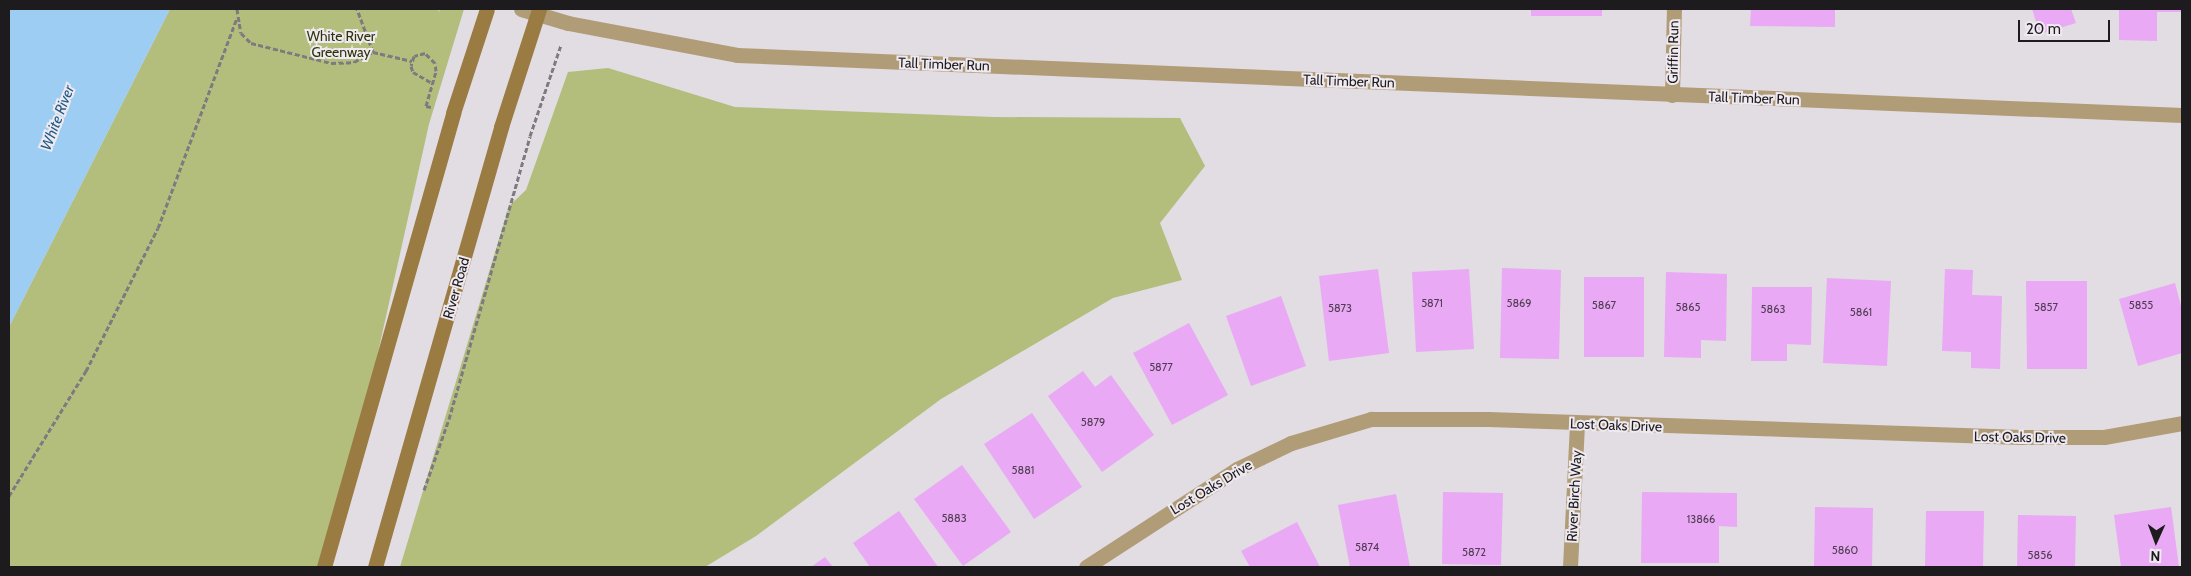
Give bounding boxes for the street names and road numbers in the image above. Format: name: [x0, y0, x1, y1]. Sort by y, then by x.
street label: Griffin Run: [1664, 20, 1682, 84]
street label: Tall Timber Run: [898, 54, 990, 74]
street label: Tall Timber Run: [1303, 71, 1395, 91]
street label: Tall Timber Run: [1708, 88, 1800, 108]
street label: River Road: [439, 255, 473, 321]
street label: Lost Oaks Drive: [1570, 415, 1662, 435]
street label: Lost Oaks Drive: [1974, 428, 2066, 446]
street label: River Birch Way: [1563, 450, 1585, 542]
street label: Lost Oaks Drive: [1167, 456, 1255, 518]

